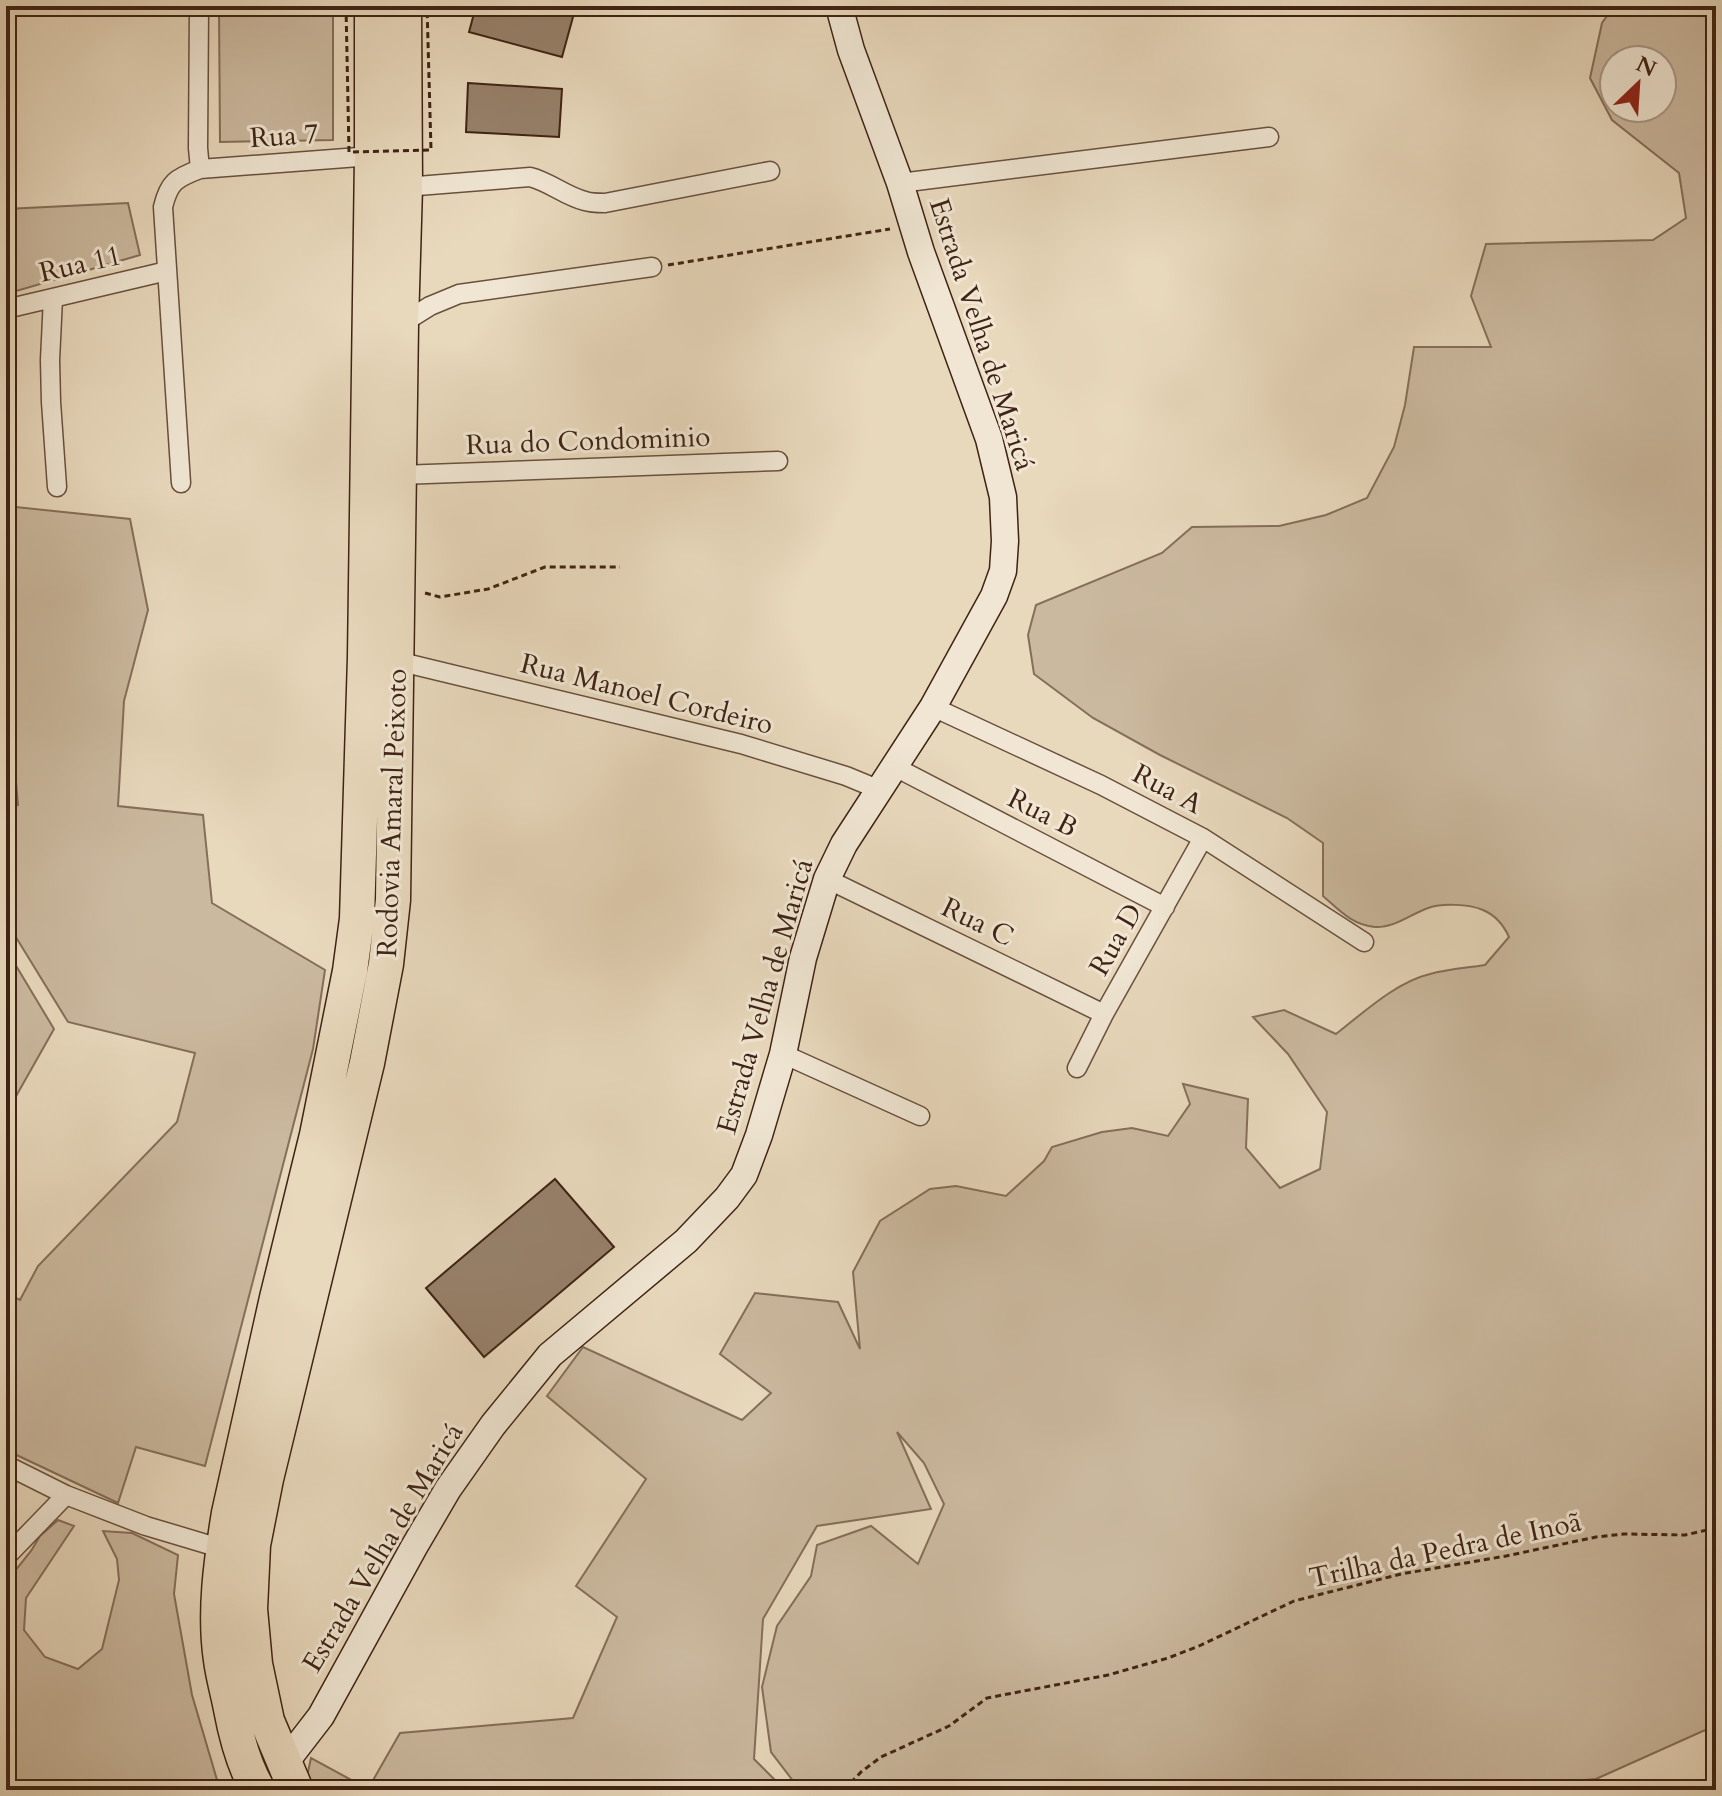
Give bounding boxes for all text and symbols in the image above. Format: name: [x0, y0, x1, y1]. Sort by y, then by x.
north arrow: [1598, 44, 1678, 124]
text: N: [1631, 49, 1661, 84]
street label: Rua 7: [248, 115, 320, 157]
street label: Estrada Velha de Maricá: [920, 193, 1044, 475]
street label: Rua 11: [35, 236, 125, 292]
street label: Rua do Condominio: [465, 418, 711, 464]
street label: Rua Manoel Cordeiro: [517, 644, 777, 744]
street label: Rodovia Amaral Peixoto: [368, 668, 416, 958]
street label: Rua A: [1126, 755, 1209, 823]
street label: Rua B: [1001, 779, 1084, 846]
street label: Estrada Velha de Maricá: [708, 854, 822, 1138]
street label: Rua C: [935, 888, 1020, 956]
street label: Rua D: [1080, 897, 1152, 982]
street label: Estrada Velha de Maricá: [293, 1416, 472, 1679]
street label: Trilha da Pedra de Inoã: [1306, 1503, 1585, 1597]

